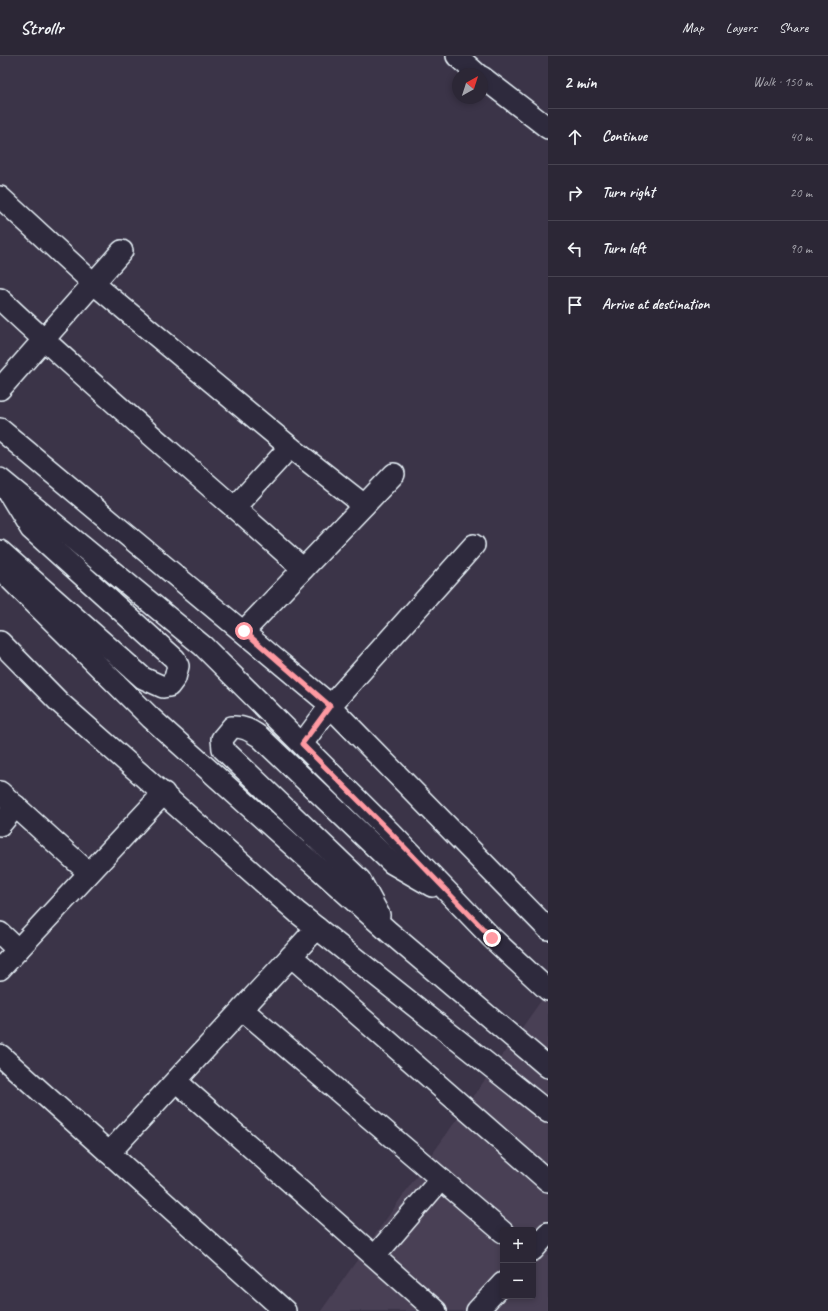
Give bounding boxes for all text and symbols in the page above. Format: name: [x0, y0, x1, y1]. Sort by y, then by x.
text: Strollr: [20, 16, 63, 40]
text: Map: [682, 19, 704, 36]
text: Layers: [726, 19, 757, 36]
text: Share: [779, 19, 808, 36]
north arrow: [452, 68, 488, 104]
text: 2 min: [564, 72, 597, 93]
text: Walk · 150 m: [753, 74, 812, 90]
icon: ahead: [564, 126, 586, 148]
text: Continue: [602, 127, 647, 146]
text: 40 m: [790, 129, 812, 145]
icon: right: [564, 182, 586, 204]
text: Turn right: [602, 183, 655, 202]
text: 20 m: [790, 185, 812, 201]
icon: left: [564, 238, 586, 260]
text: Turn left: [602, 239, 645, 258]
text: 90 m: [790, 241, 812, 257]
icon: arrive: [564, 294, 586, 316]
text: Arrive at destination: [602, 295, 709, 314]
route start: [235, 622, 253, 640]
route end: [483, 929, 501, 947]
map controls: [500, 1227, 536, 1299]
button: +: [500, 1227, 536, 1263]
button: −: [500, 1263, 536, 1299]

